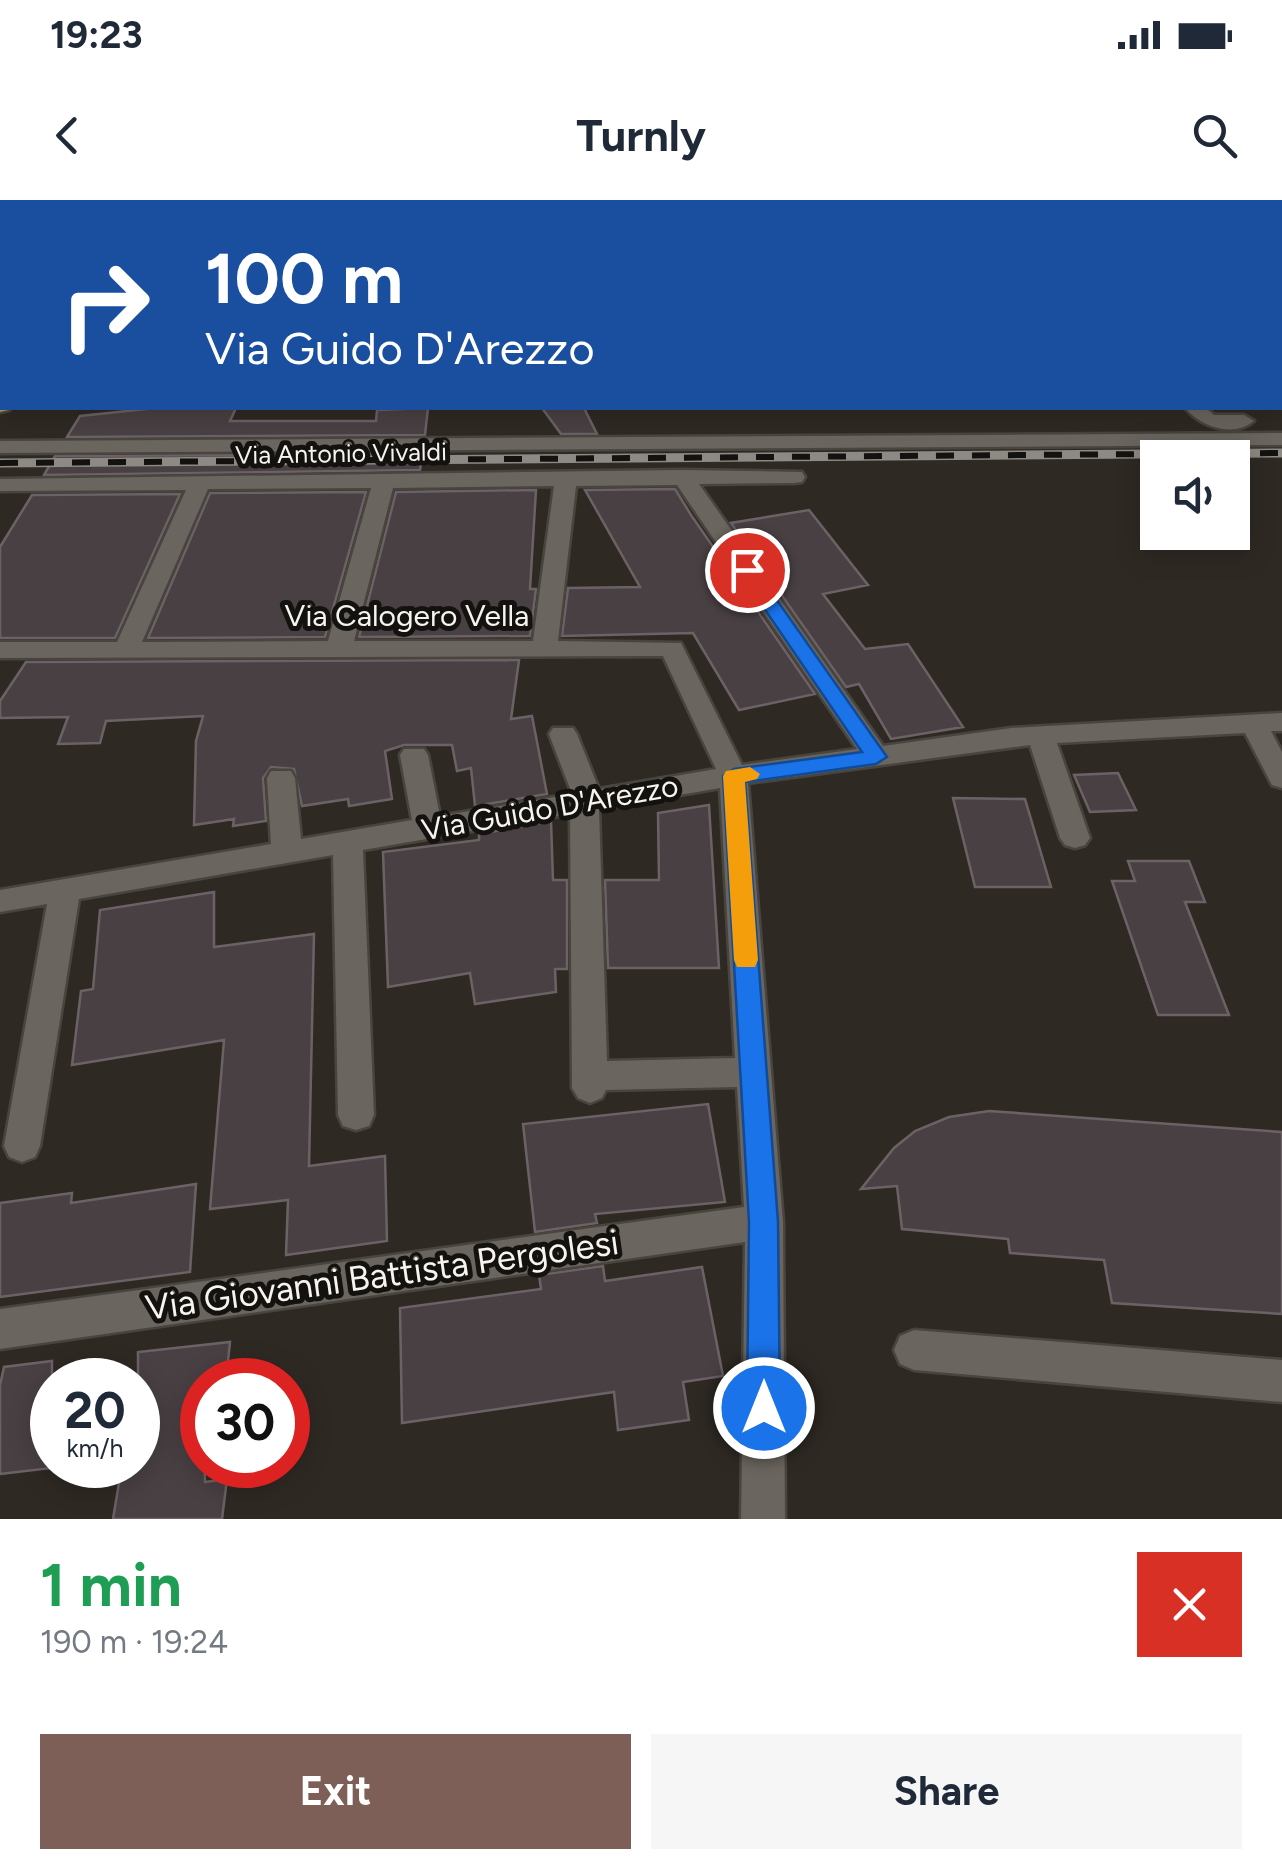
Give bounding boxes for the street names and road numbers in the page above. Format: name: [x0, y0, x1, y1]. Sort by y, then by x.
street label: Via Antonio Vivaldi: [235, 436, 447, 470]
street label: Via Calogero Vella: [285, 597, 529, 634]
street label: Via Guido D'Arezzo: [419, 767, 681, 848]
street label: Via Giovanni Battista Pergolesi: [143, 1221, 621, 1329]

